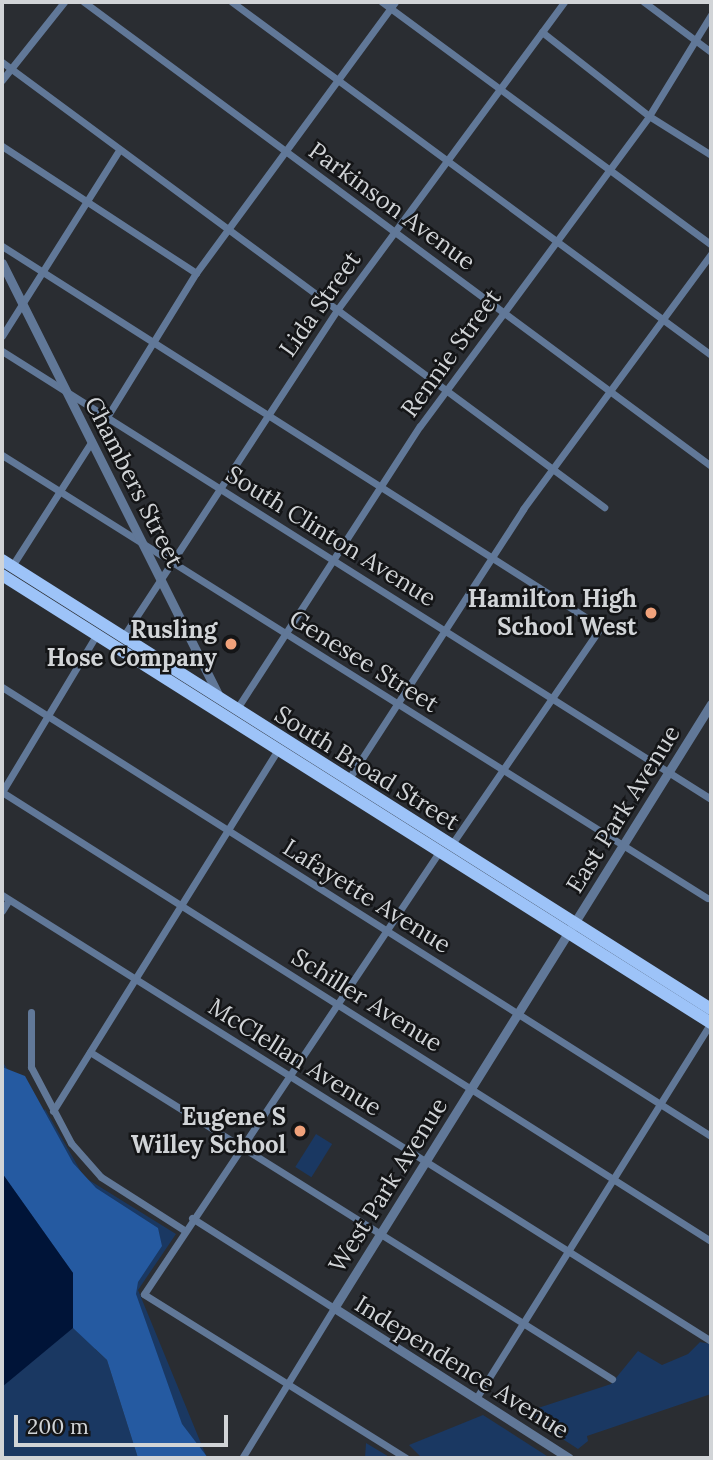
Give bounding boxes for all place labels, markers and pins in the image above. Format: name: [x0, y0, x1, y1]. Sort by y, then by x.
place label: Hamilton High School West: [468, 585, 637, 641]
marker: Hamilton High School West: [643, 605, 659, 621]
place label: Rusling Hose Company: [47, 616, 217, 672]
marker: Rusling Hose Company: [223, 636, 239, 652]
place label: Eugene S Willey School: [131, 1103, 286, 1159]
marker: Eugene S Willey School: [292, 1123, 308, 1139]

